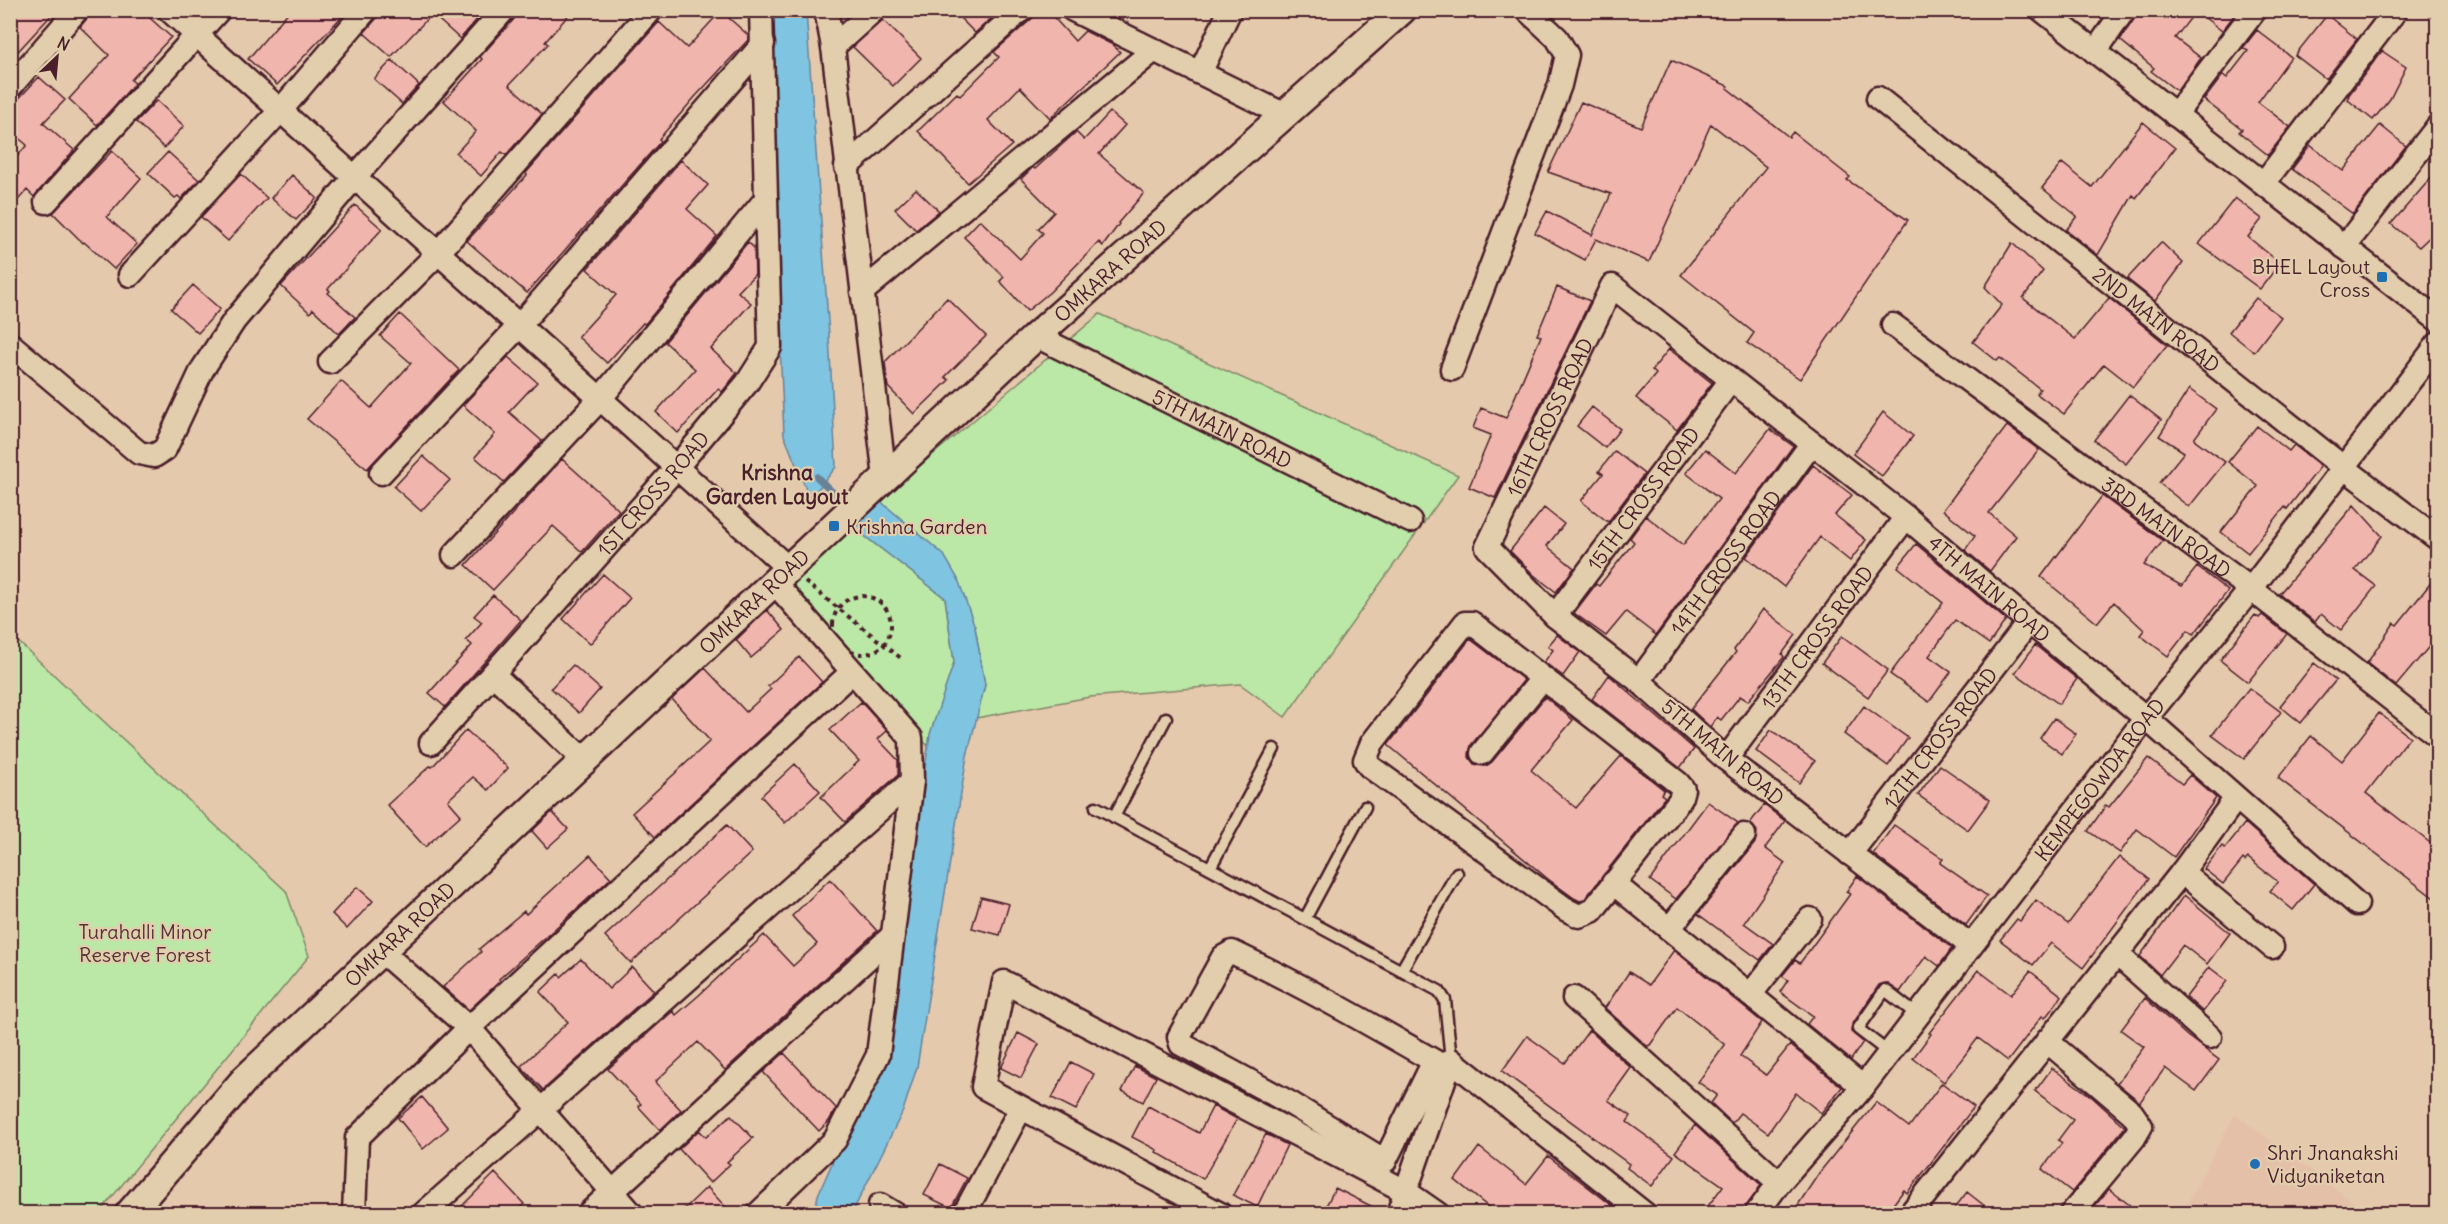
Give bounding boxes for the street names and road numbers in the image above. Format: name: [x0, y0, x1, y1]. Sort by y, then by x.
street label: OMKARA ROAD: [1048, 214, 1171, 327]
street label: 2ND MAIN ROAD: [2088, 261, 2225, 377]
street label: 16TH CROSS ROAD: [1501, 334, 1598, 500]
street label: 5TH MAIN ROAD: [1148, 383, 1296, 473]
street label: 15TH CROSS ROAD: [1581, 422, 1704, 575]
street label: 1ST CROSS ROAD: [591, 426, 714, 561]
street label: 3RD MAIN ROAD: [2097, 471, 2236, 583]
street label: 14TH CROSS ROAD: [1665, 485, 1786, 639]
street label: 4TH MAIN ROAD: [1924, 529, 2056, 647]
street label: OMKARA ROAD: [693, 543, 814, 659]
street label: 13TH CROSS ROAD: [1755, 560, 1878, 714]
street label: 12TH CROSS ROAD: [1877, 662, 2002, 813]
street label: 5TH MAIN ROAD: [1657, 693, 1789, 811]
street label: KEMPEGOWDA ROAD: [2029, 693, 2170, 866]
street label: OMKARA ROAD: [339, 876, 460, 992]

